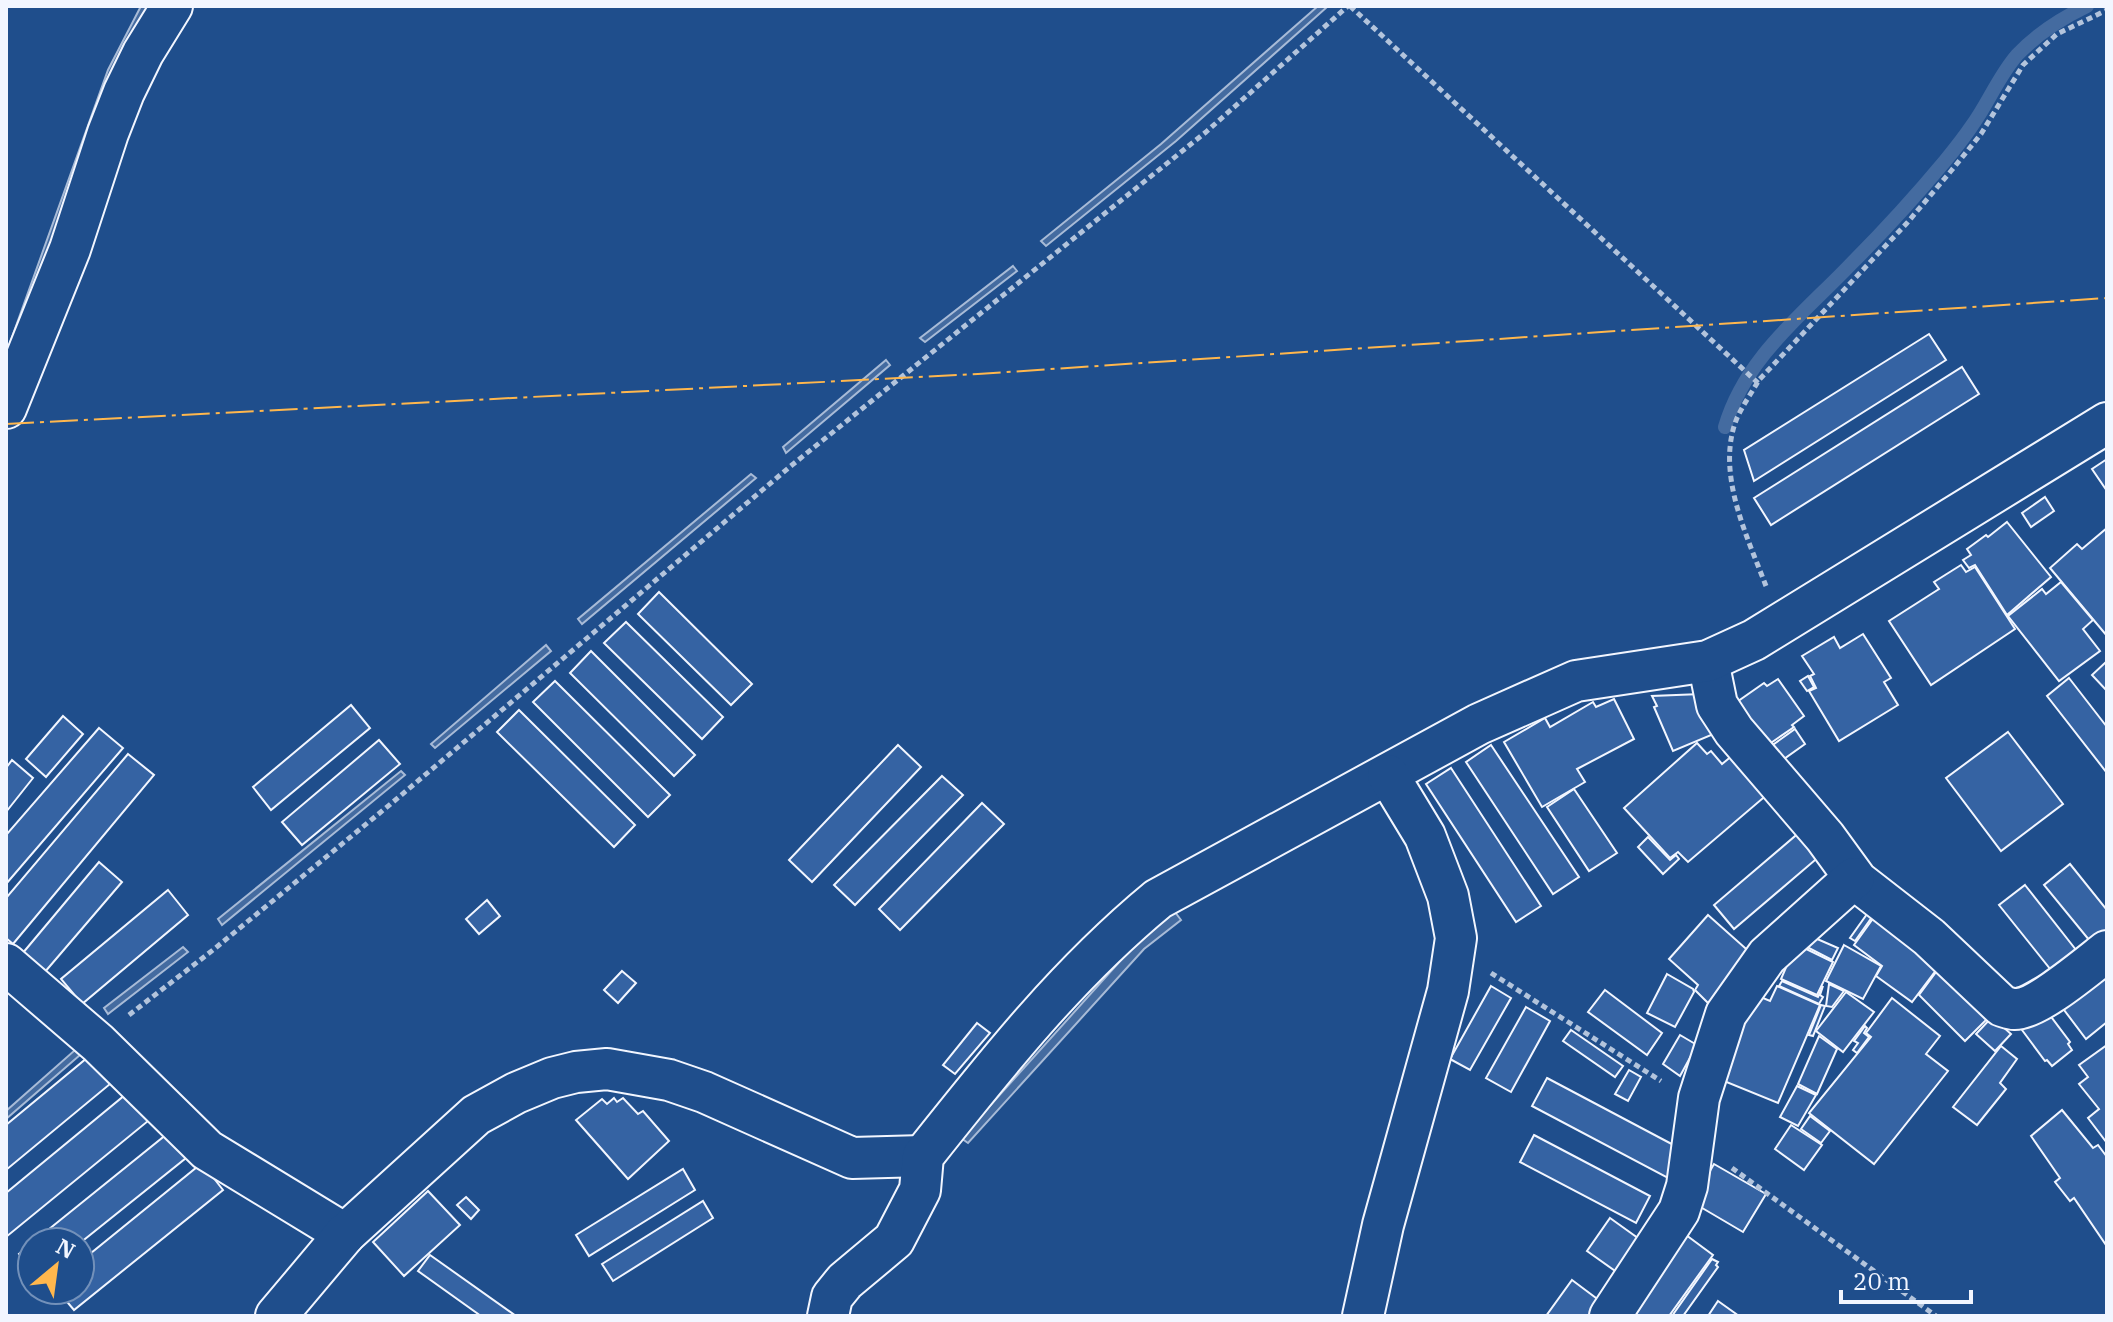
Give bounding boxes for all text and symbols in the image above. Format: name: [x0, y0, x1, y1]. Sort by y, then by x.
north arrow: [16, 1226, 96, 1306]
text: N: [51, 1231, 81, 1265]
scale bar: [1841, 1254, 1971, 1304]
text: 20 m: [1853, 1265, 1910, 1297]

